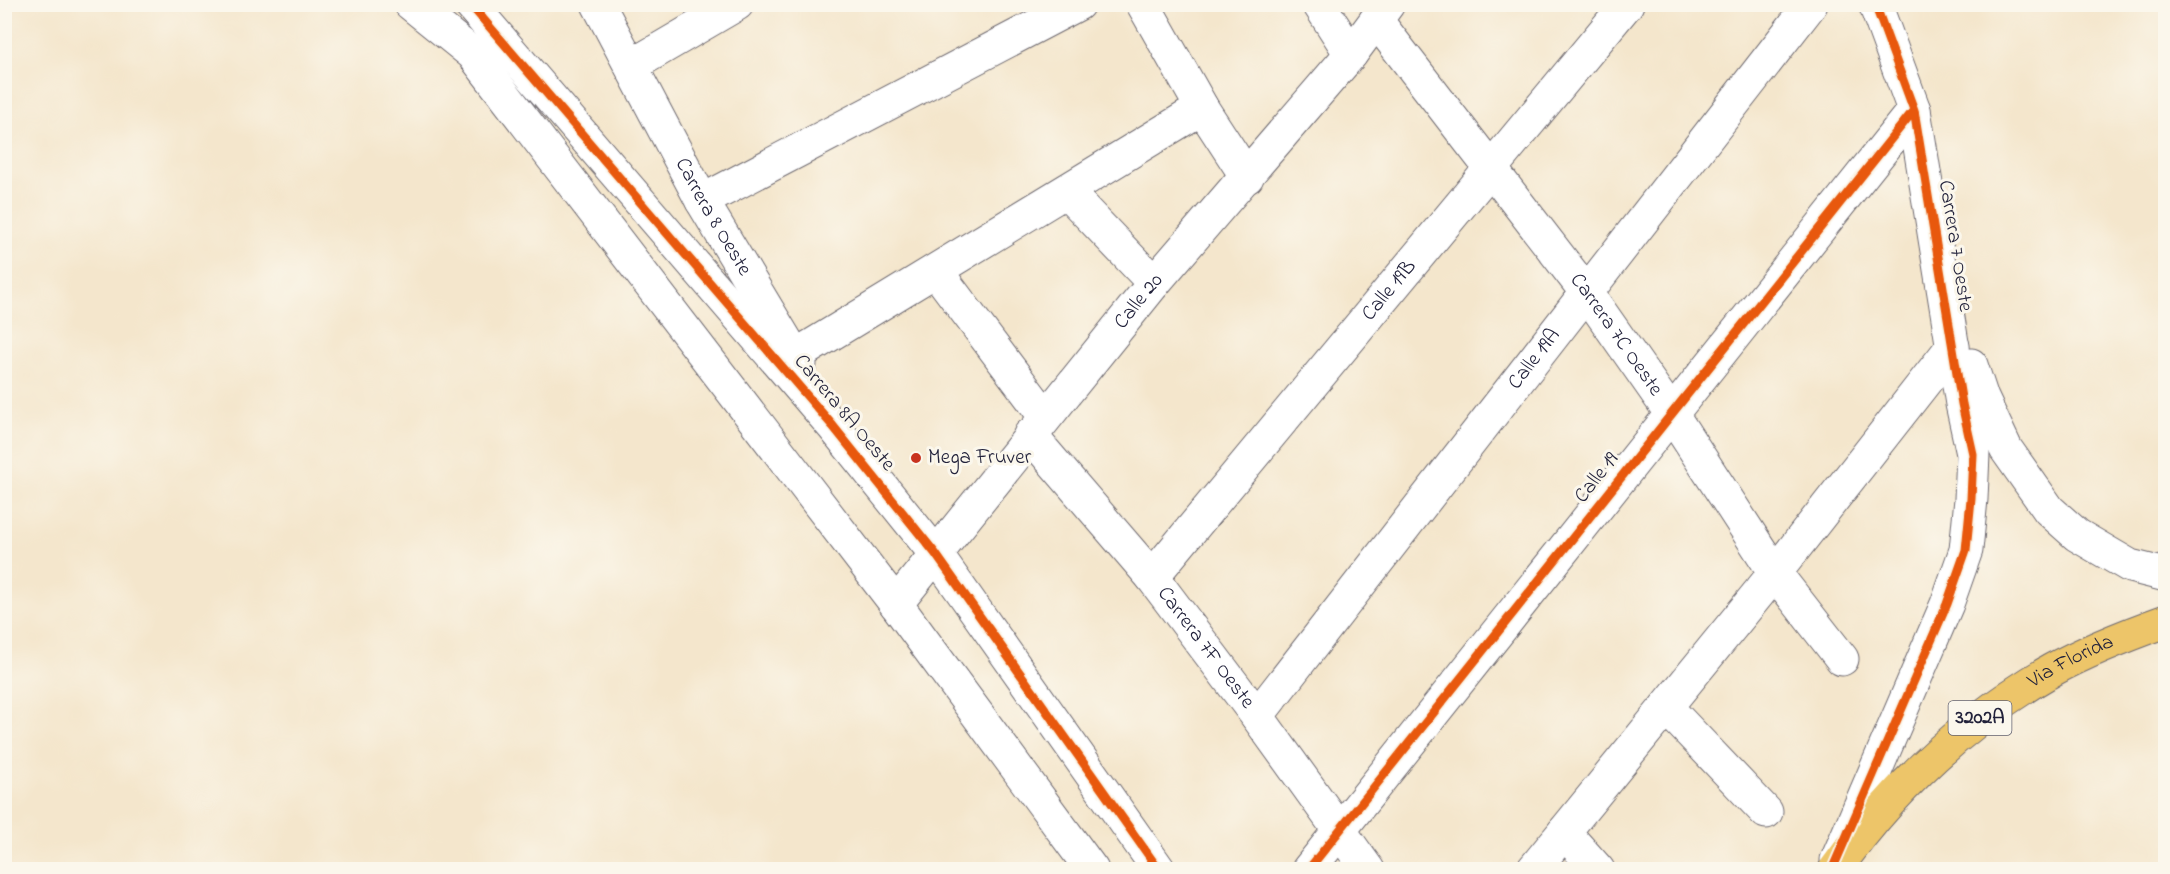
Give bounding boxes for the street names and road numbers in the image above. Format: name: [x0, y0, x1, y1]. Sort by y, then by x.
street label: Carrera 8 Oeste: [667, 153, 759, 282]
street label: Carrera 7 Oeste: [1930, 178, 1980, 314]
street label: Calle 19B: [1355, 253, 1424, 328]
street label: Calle 20: [1107, 267, 1171, 336]
street label: Carrera 7C Oeste: [1562, 267, 1670, 403]
street label: Calle 19A: [1501, 322, 1568, 396]
street label: Carrera 8A Oeste: [786, 348, 902, 479]
street label: Calle 19: [1567, 446, 1627, 510]
street label: Carrera 7F Oeste: [1149, 580, 1262, 716]
street label: Via Florida: [2021, 627, 2118, 697]
road number: 3202A: [1948, 701, 2012, 735]

